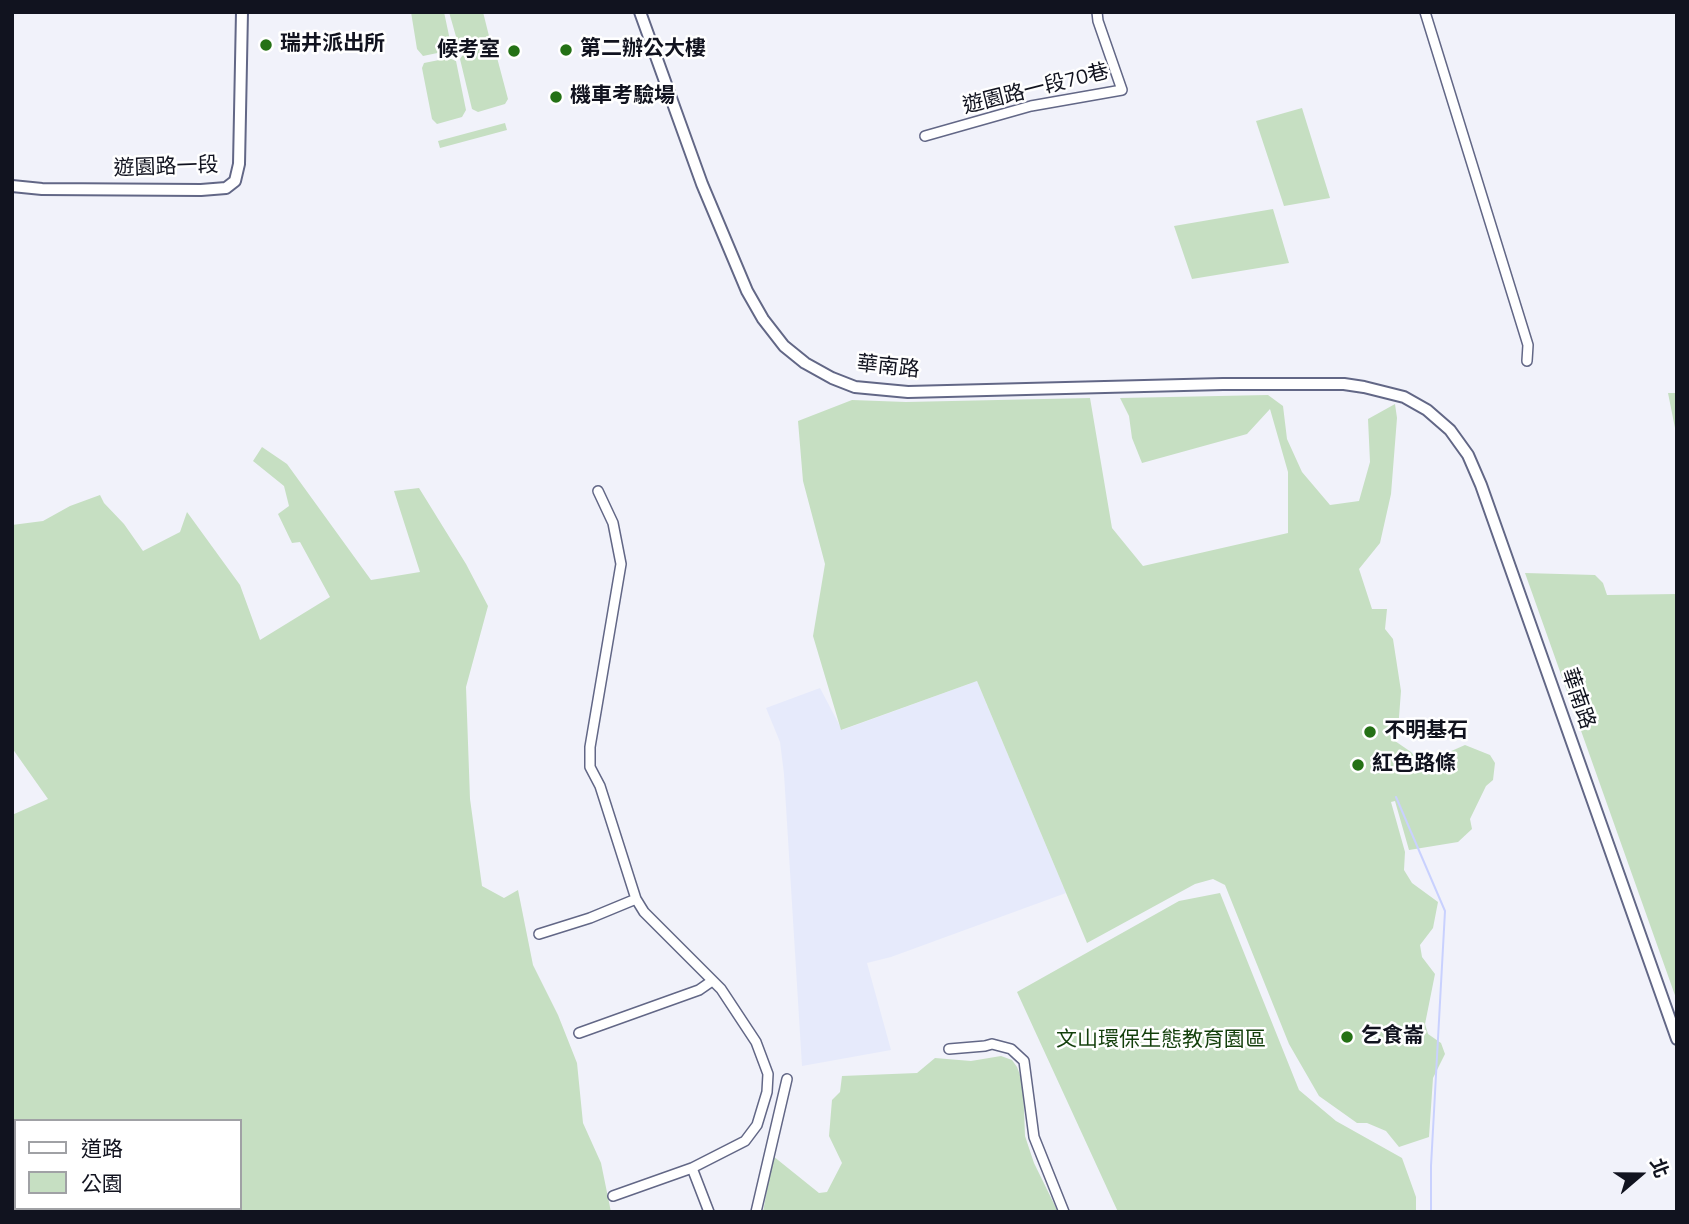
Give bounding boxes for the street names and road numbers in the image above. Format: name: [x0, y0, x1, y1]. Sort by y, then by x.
street label: 遊園路一段70巷: [960, 60, 1112, 120]
street label: 遊園路一段: [113, 154, 219, 182]
street label: 華南路: [855, 352, 921, 384]
street label: 華南路: [1555, 665, 1599, 733]

